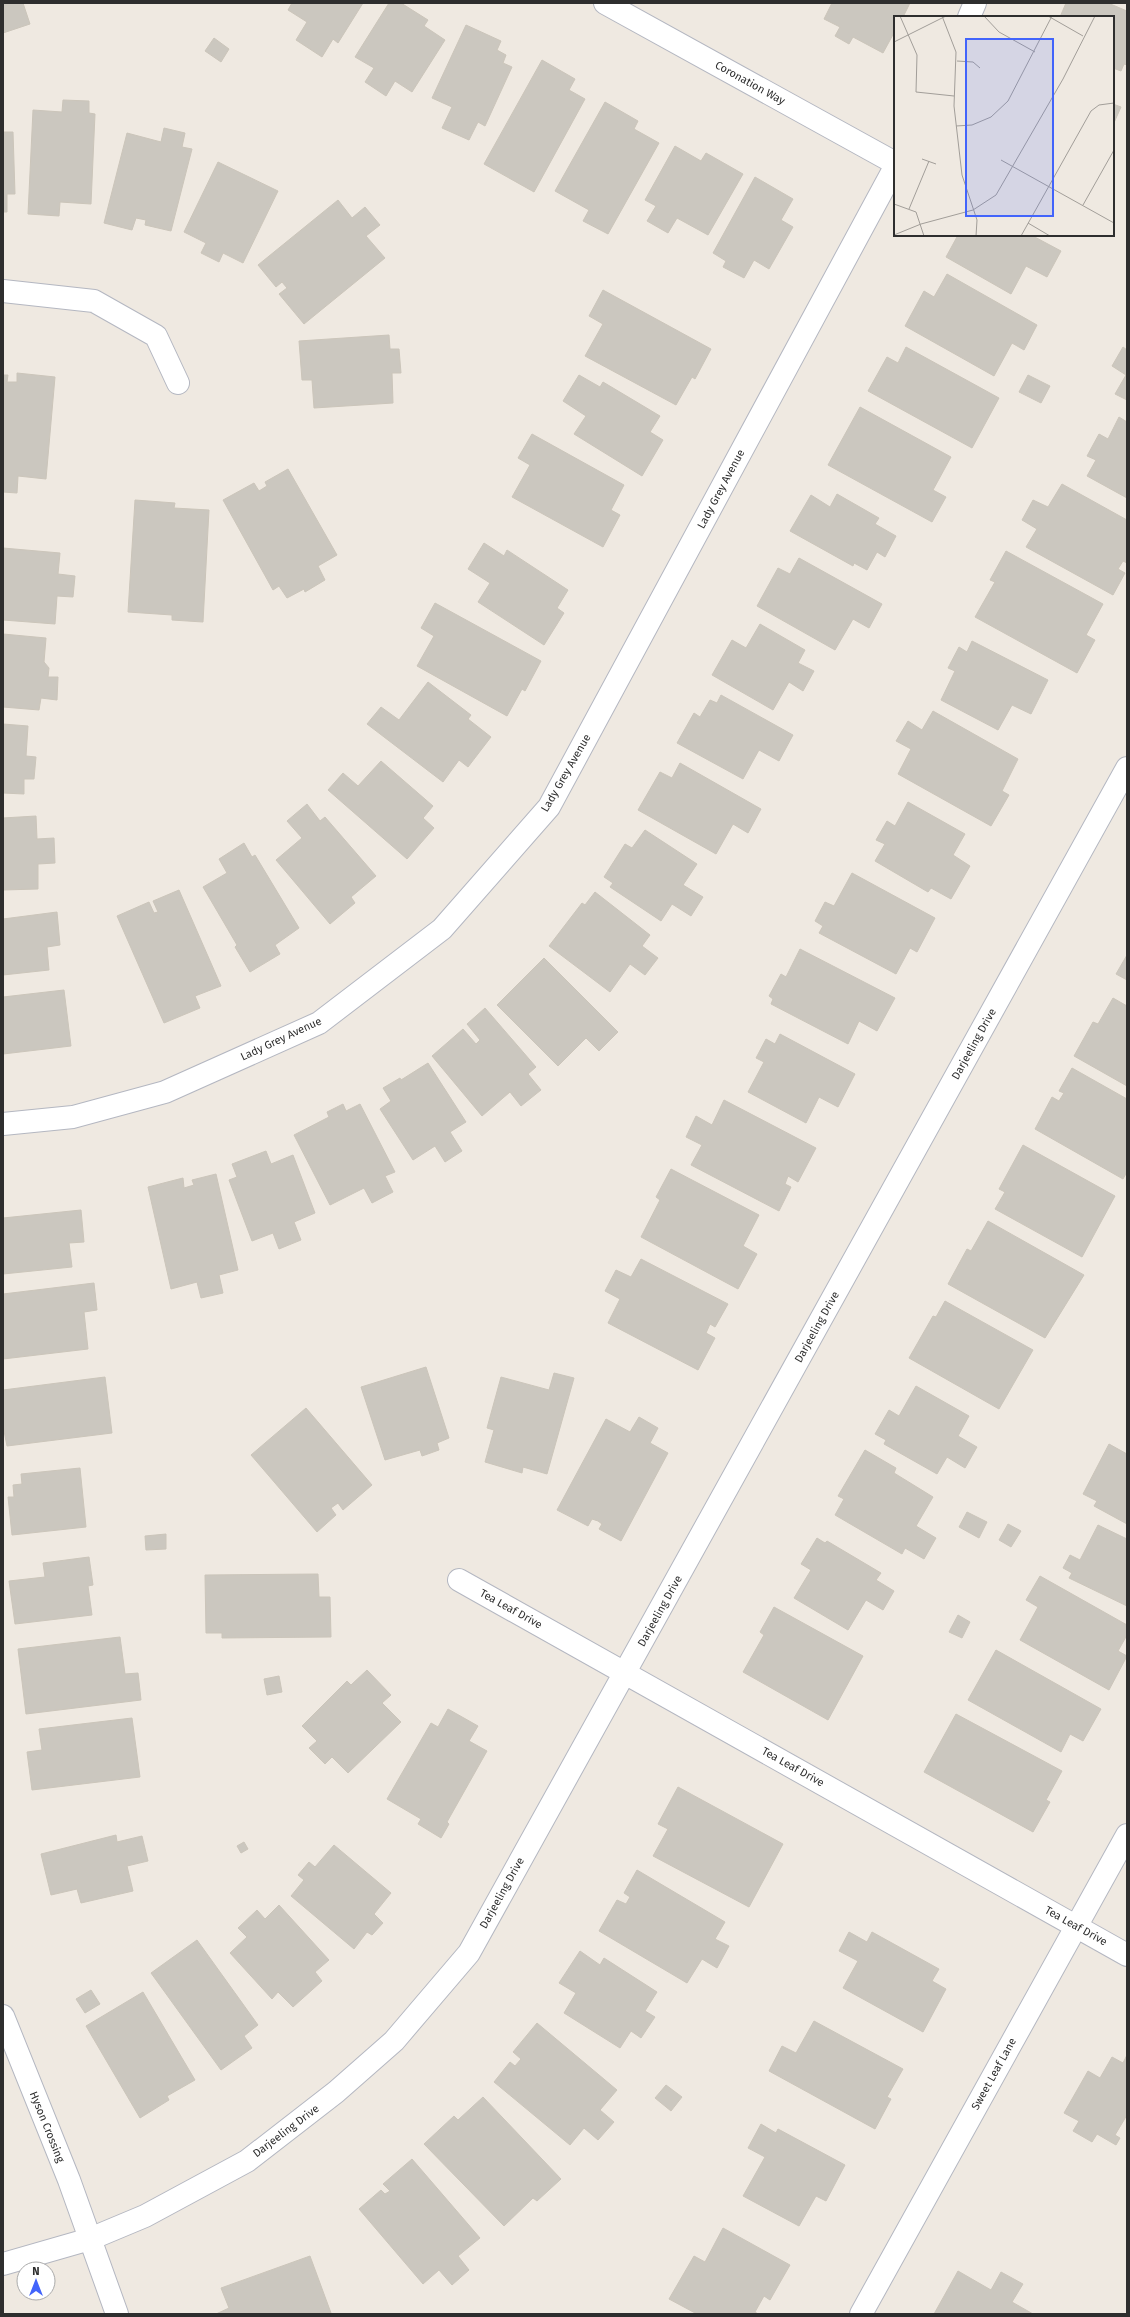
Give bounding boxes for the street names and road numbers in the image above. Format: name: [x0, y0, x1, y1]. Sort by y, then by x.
street label: Coronation Way: [713, 58, 788, 108]
street label: Lady Grey Avenue: [695, 447, 747, 531]
street label: Lady Grey Avenue: [538, 732, 594, 814]
street label: Darjeeling Drive: [949, 1006, 999, 1082]
street label: Lady Grey Avenue: [238, 1015, 324, 1063]
street label: Darjeeling Drive: [792, 1289, 842, 1365]
street label: Darjeeling Drive: [635, 1573, 685, 1649]
street label: Tea Leaf Drive: [478, 1587, 544, 1631]
street label: Tea Leaf Drive: [760, 1745, 826, 1789]
street label: Darjeeling Drive: [477, 1855, 527, 1931]
street label: Tea Leaf Drive: [1043, 1904, 1109, 1948]
street label: Sweet Leaf Lane: [969, 2036, 1019, 2112]
street label: Hyson Crossing: [27, 2090, 67, 2165]
street label: Darjeeling Drive: [250, 2102, 322, 2160]

